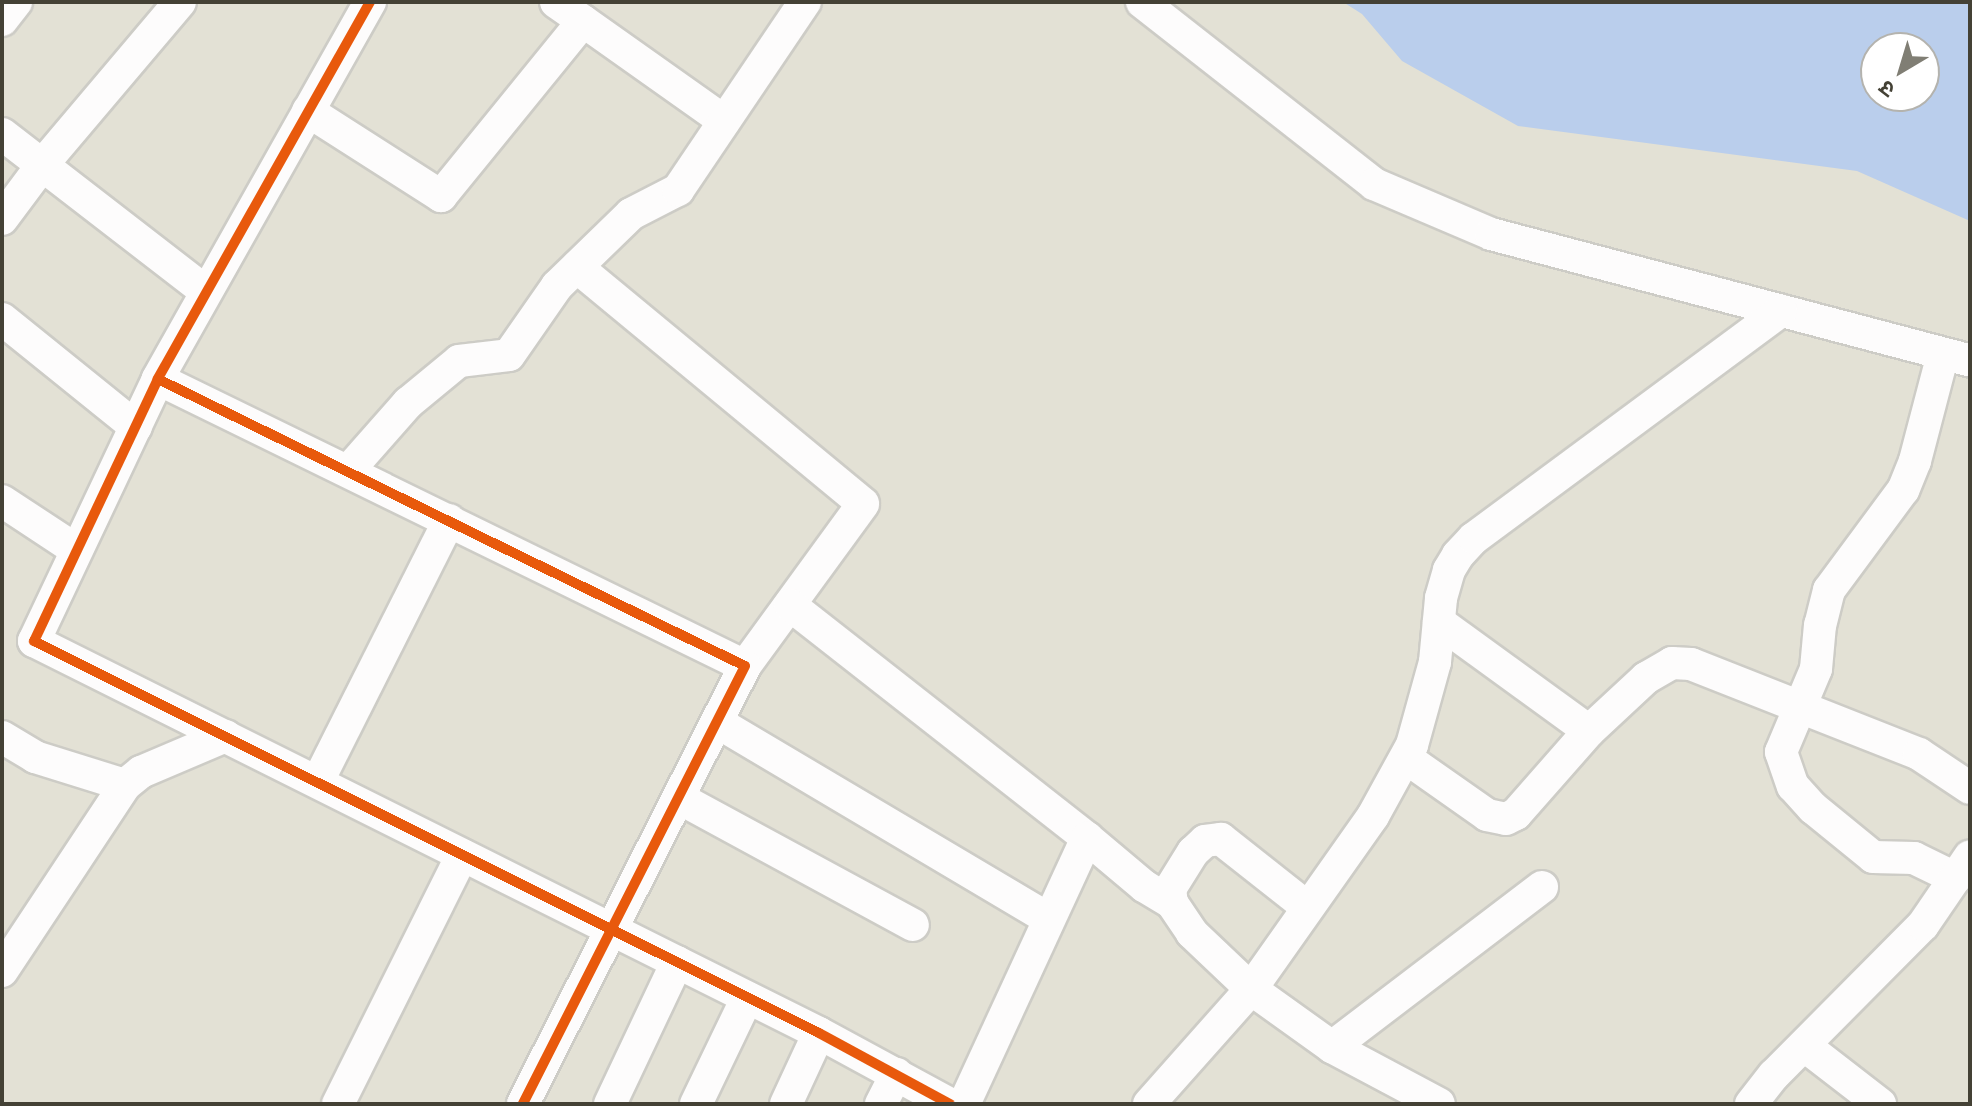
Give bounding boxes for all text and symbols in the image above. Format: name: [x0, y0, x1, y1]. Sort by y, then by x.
north arrow: [1860, 32, 1940, 112]
text: उ: [1873, 74, 1900, 104]

